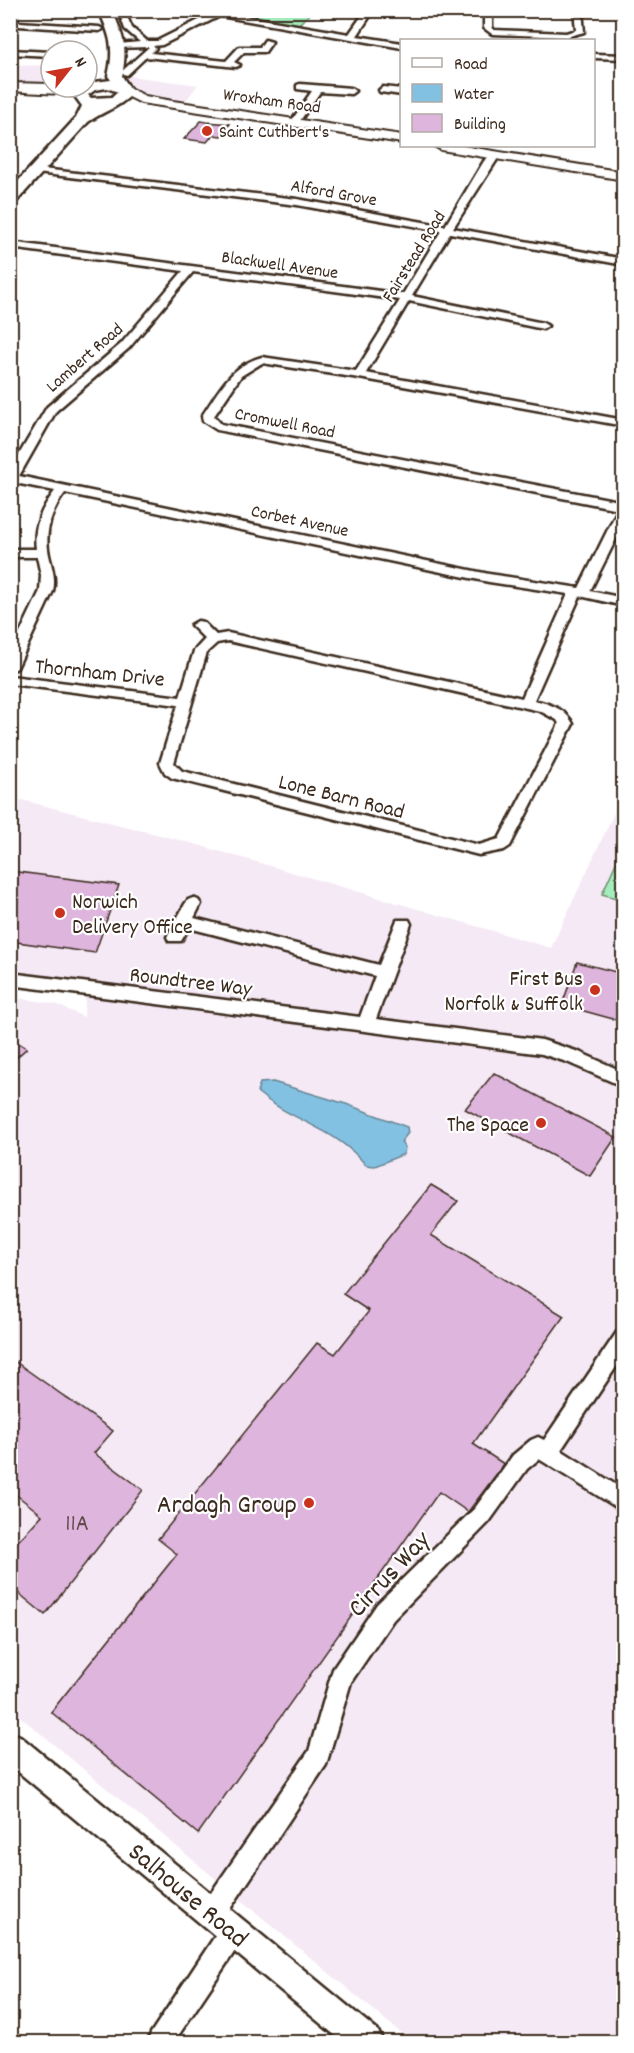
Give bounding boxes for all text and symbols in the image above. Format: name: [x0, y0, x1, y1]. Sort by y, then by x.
north arrow: [39, 39, 99, 99]
legend: [400, 39, 595, 147]
text: N: [68, 53, 92, 72]
text: Road: [454, 53, 488, 78]
street label: Wroxham Road: [221, 83, 322, 122]
text: Water: [454, 83, 494, 108]
text: Building: [454, 113, 506, 138]
place label: Saint Cuthbert's: [219, 121, 329, 146]
marker: Saint Cuthbert's: [200, 124, 214, 138]
street label: Alford Grove: [289, 175, 379, 214]
street label: Fairstead Road: [377, 207, 453, 308]
street label: Blackwell Avenue: [220, 246, 340, 287]
street label: Lambert Road: [42, 318, 130, 399]
street label: Cromwell Road: [232, 402, 337, 446]
street label: Corbet Avenue: [248, 500, 351, 545]
street label: Thornham Drive: [33, 652, 166, 697]
street label: Lone Barn Road: [275, 768, 407, 829]
place label: Norwich Delivery Office: [72, 888, 193, 944]
marker: Norwich Delivery Office: [53, 906, 67, 920]
street label: Roundtree Way: [128, 961, 255, 1006]
place label: First Bus Norfolk & Suffolk: [445, 965, 583, 1021]
marker: First Bus Norfolk & Suffolk: [588, 983, 602, 997]
place label: The Space: [447, 1111, 529, 1142]
marker: The Space: [534, 1116, 548, 1130]
place label: Ardagh Group: [157, 1487, 297, 1526]
marker: Ardagh Group: [302, 1496, 316, 1510]
house number: 11A: [65, 1508, 89, 1542]
street label: Cirrus Way: [340, 1522, 442, 1628]
street label: Salhouse Road: [118, 1835, 256, 1959]

